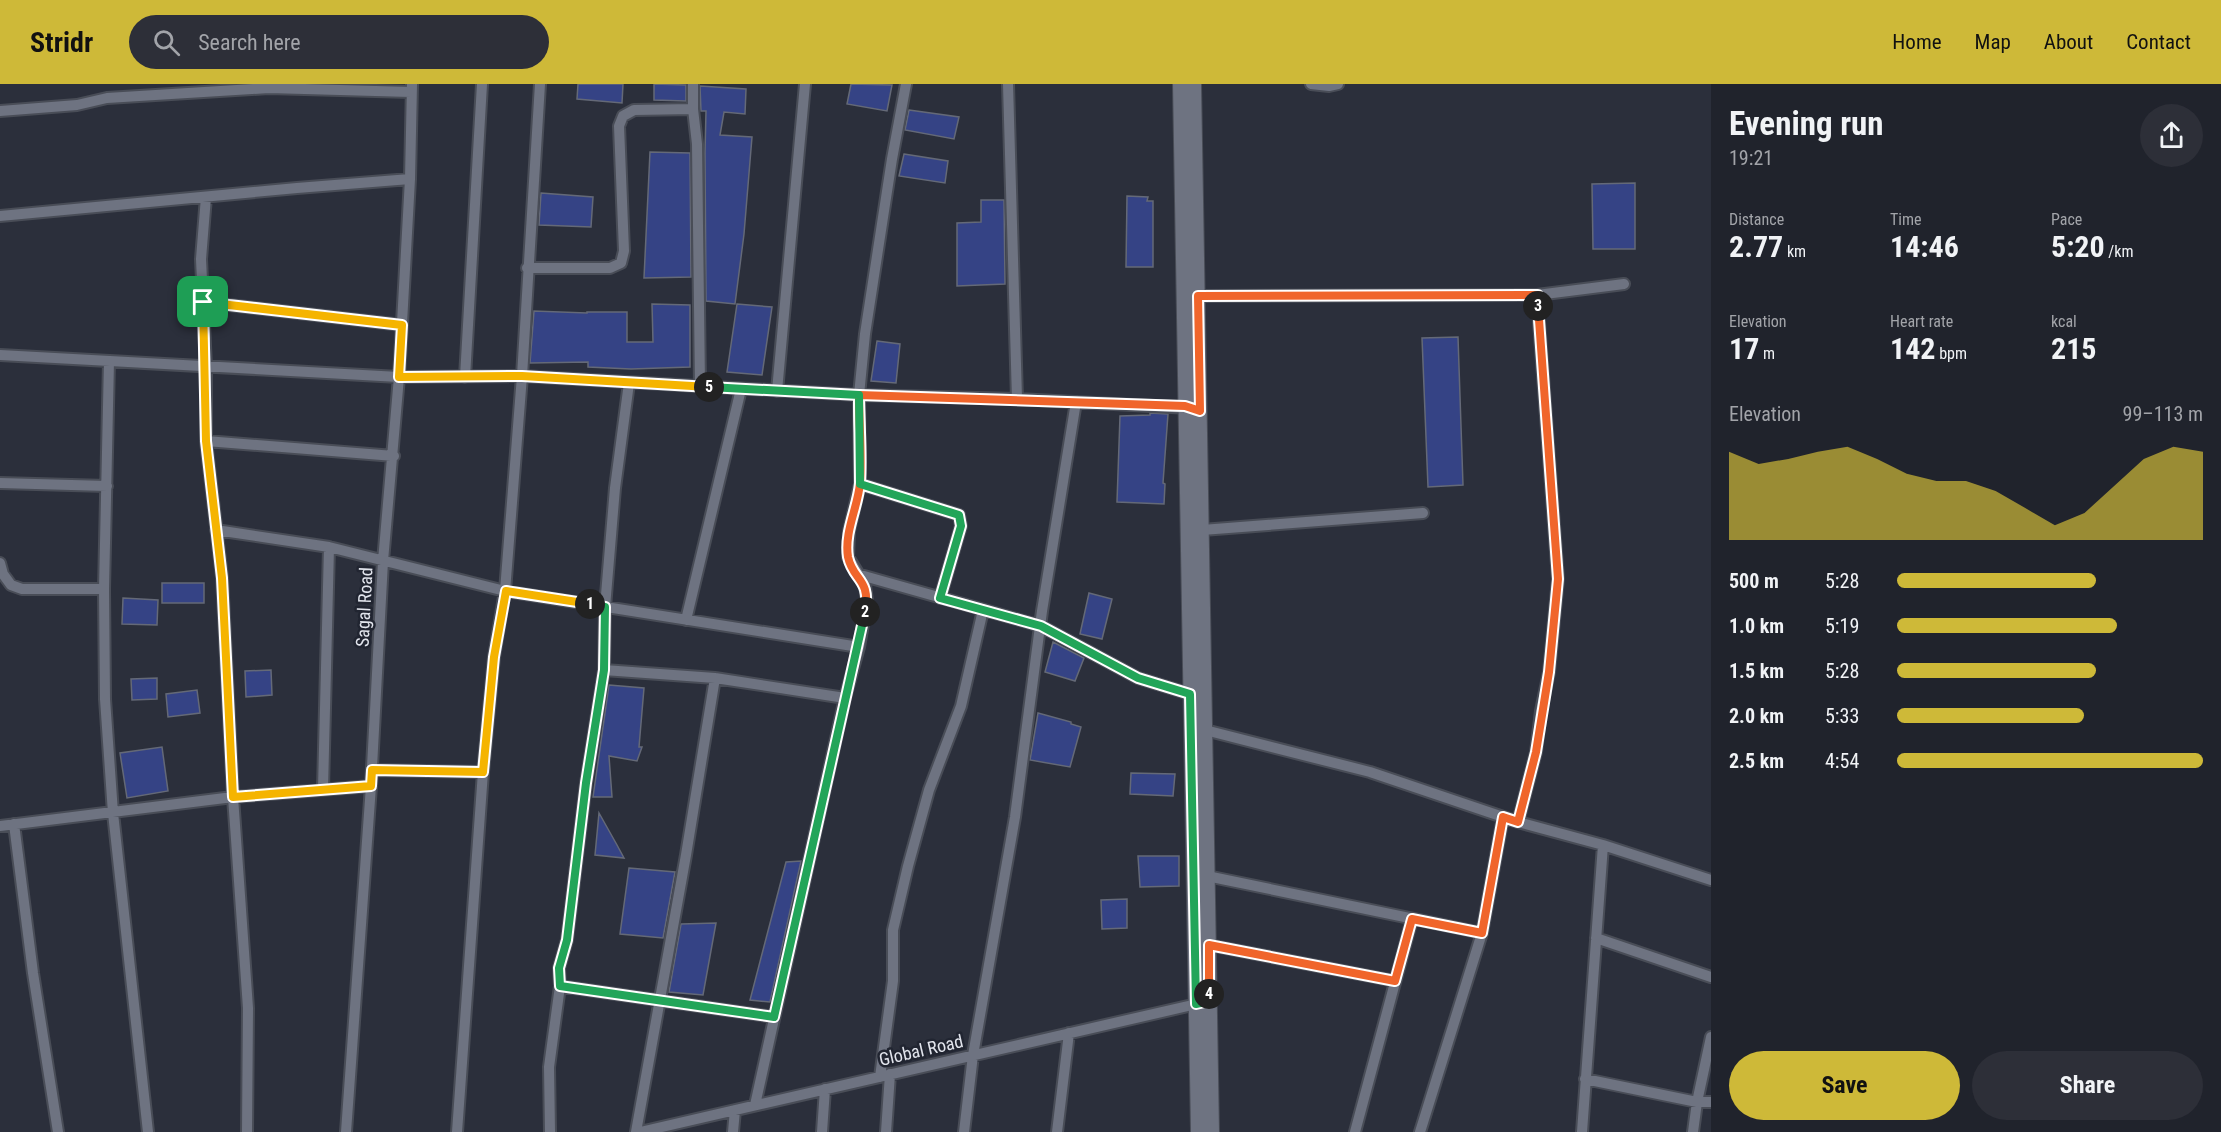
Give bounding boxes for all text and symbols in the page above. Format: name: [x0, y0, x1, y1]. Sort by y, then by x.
search box: [129, 15, 549, 69]
text: Stridr: [30, 26, 93, 59]
icon: search: [150, 26, 183, 59]
text: Search here: [198, 30, 301, 55]
text: Home: [1892, 30, 1942, 54]
text: Map: [1975, 30, 2011, 54]
text: About: [2044, 30, 2093, 54]
text: Contact: [2126, 30, 2191, 54]
text: Evening run: [1729, 104, 1884, 143]
button: share: [2140, 104, 2203, 167]
text: 19:21: [1729, 146, 1773, 170]
text: Distance: [1729, 210, 1784, 229]
text: Time: [1890, 210, 1922, 229]
text: Pace: [2051, 210, 2082, 229]
text: 2.77: [1729, 229, 1783, 264]
text: 14:46: [1890, 229, 1959, 264]
text: 5:20: [2051, 229, 2105, 264]
text: km: [1783, 242, 1806, 261]
text: /km: [2105, 242, 2134, 261]
pin: [177, 276, 228, 327]
icon: arrive: [186, 285, 219, 318]
pin: 3: [1523, 291, 1553, 321]
text: 3: [1534, 296, 1542, 315]
text: Elevation: [1729, 312, 1787, 331]
text: Heart rate: [1890, 312, 1953, 331]
text: kcal: [2051, 312, 2077, 331]
text: 17: [1729, 331, 1759, 366]
text: 142: [1890, 331, 1935, 366]
text: 215: [2051, 331, 2096, 366]
text: m: [1759, 344, 1775, 363]
text: bpm: [1935, 344, 1967, 363]
pin: 5: [694, 372, 724, 402]
text: 5: [705, 377, 713, 396]
text: Elevation: [1729, 402, 1801, 426]
text: 99–113 m: [2123, 402, 2203, 426]
street label: Sagal Road: [351, 567, 377, 647]
text: 500 m: [1729, 569, 1779, 593]
text: 5:28: [1825, 569, 1859, 593]
pin: 1: [575, 589, 605, 619]
text: 1: [586, 594, 594, 613]
pin: 2: [850, 597, 880, 627]
text: 2: [861, 602, 869, 621]
text: 1.0 km: [1729, 614, 1784, 638]
text: 5:19: [1825, 614, 1859, 638]
text: 1.5 km: [1729, 659, 1784, 683]
text: 5:28: [1825, 659, 1859, 683]
text: 2.0 km: [1729, 704, 1784, 728]
text: 5:33: [1825, 704, 1859, 728]
text: 2.5 km: [1729, 749, 1784, 773]
text: 4:54: [1825, 749, 1859, 773]
pin: 4: [1194, 979, 1224, 1009]
text: 4: [1205, 984, 1213, 1003]
street label: Global Road: [877, 1030, 965, 1070]
button: Save: [1729, 1051, 1960, 1120]
button: Share: [1972, 1051, 2203, 1120]

